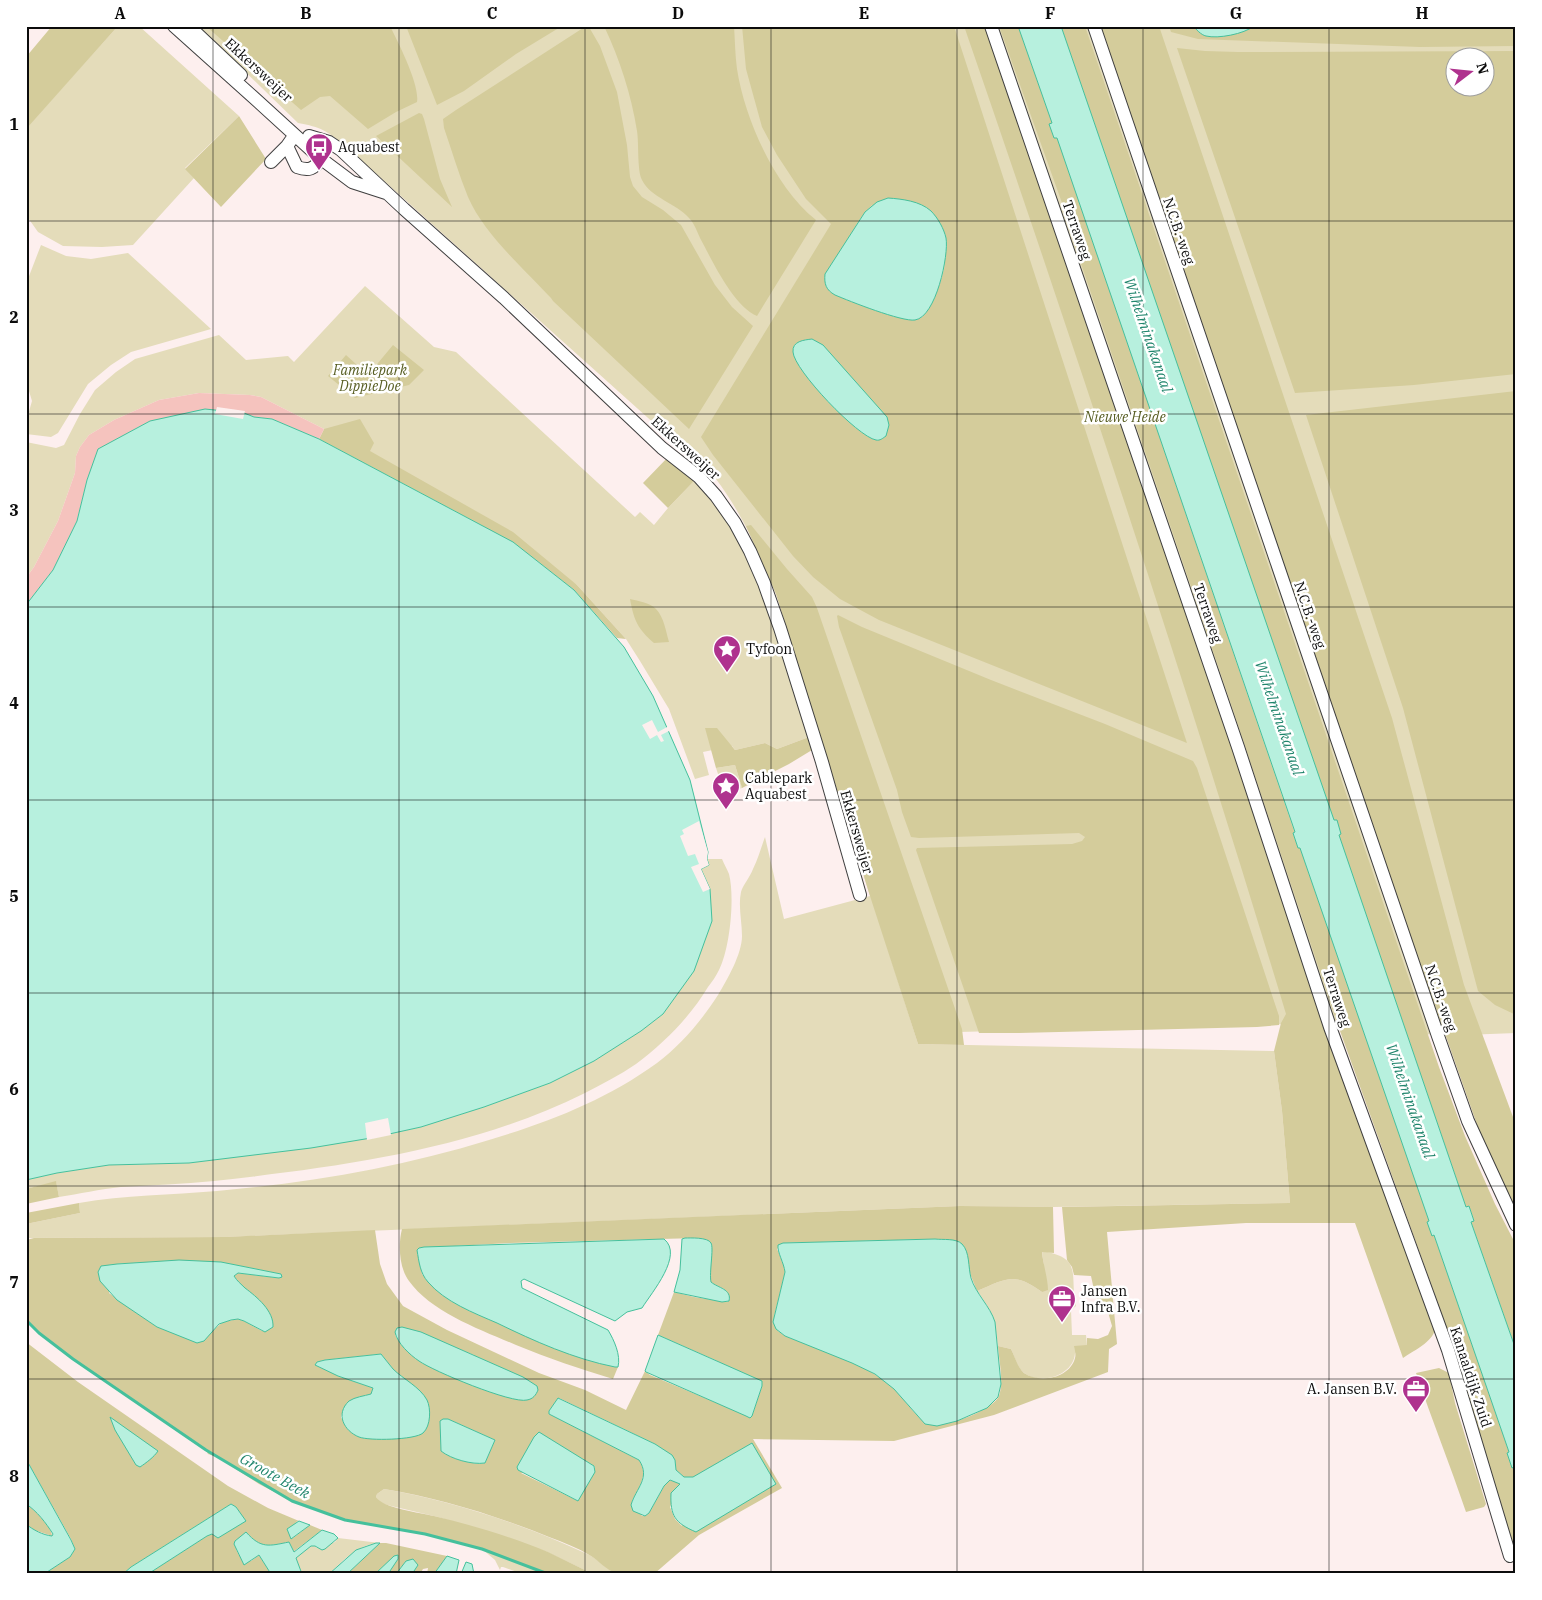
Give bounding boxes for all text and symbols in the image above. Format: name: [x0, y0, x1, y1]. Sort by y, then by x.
text: A: [114, 3, 126, 23]
text: B: [300, 3, 312, 23]
text: C: [487, 3, 497, 23]
text: D: [672, 3, 684, 23]
text: E: [859, 3, 869, 23]
text: F: [1045, 3, 1055, 23]
text: G: [1230, 3, 1242, 23]
text: H: [1416, 3, 1429, 23]
street label: Ekkersweijer: [221, 34, 297, 107]
north arrow: [1444, 48, 1494, 98]
text: N: [1472, 61, 1493, 76]
text: 1: [9, 114, 19, 134]
bus stop icon: Aquabest: [304, 132, 334, 171]
place label: Aquabest: [338, 138, 400, 156]
street label: N.C.B.-weg: [1159, 195, 1199, 267]
street label: Terraweg: [1058, 198, 1096, 263]
water label: Wilhelminakanaal: [1120, 275, 1177, 395]
text: 2: [9, 307, 19, 327]
park label: Familiepark DippieDoe: [332, 361, 408, 395]
park label: Nieuwe Heide: [1083, 408, 1166, 426]
street label: Ekkersweijer: [648, 412, 725, 484]
text: 3: [9, 500, 19, 520]
street label: N.C.B.-weg: [1290, 579, 1330, 651]
street label: Terraweg: [1189, 581, 1227, 646]
place icon: Tyfoon: [712, 634, 742, 673]
place label: Tyfoon: [746, 640, 792, 658]
water label: Wilhelminakanaal: [1251, 658, 1308, 778]
text: 4: [9, 693, 19, 713]
place label: Cablepark Aquabest: [745, 769, 813, 803]
place icon: Cablepark Aquabest: [711, 771, 741, 810]
street label: Ekkersweijer: [836, 788, 878, 877]
text: 5: [9, 886, 19, 906]
street label: N.C.B.-weg: [1421, 962, 1461, 1034]
street label: Terraweg: [1319, 965, 1355, 1030]
water label: Wilhelminakanaal: [1382, 1041, 1439, 1161]
text: 6: [9, 1079, 19, 1099]
text: 7: [9, 1272, 19, 1292]
place label: Jansen Infra B.V.: [1081, 1282, 1140, 1316]
office icon: Jansen Infra B.V.: [1047, 1284, 1077, 1323]
street label: Kanaaldijk Zuid: [1446, 1324, 1496, 1430]
office icon: A. Jansen B.V.: [1401, 1374, 1431, 1413]
place label: A. Jansen B.V.: [1307, 1380, 1397, 1398]
water label: Groote Beek: [237, 1449, 314, 1503]
text: 8: [9, 1466, 19, 1486]

